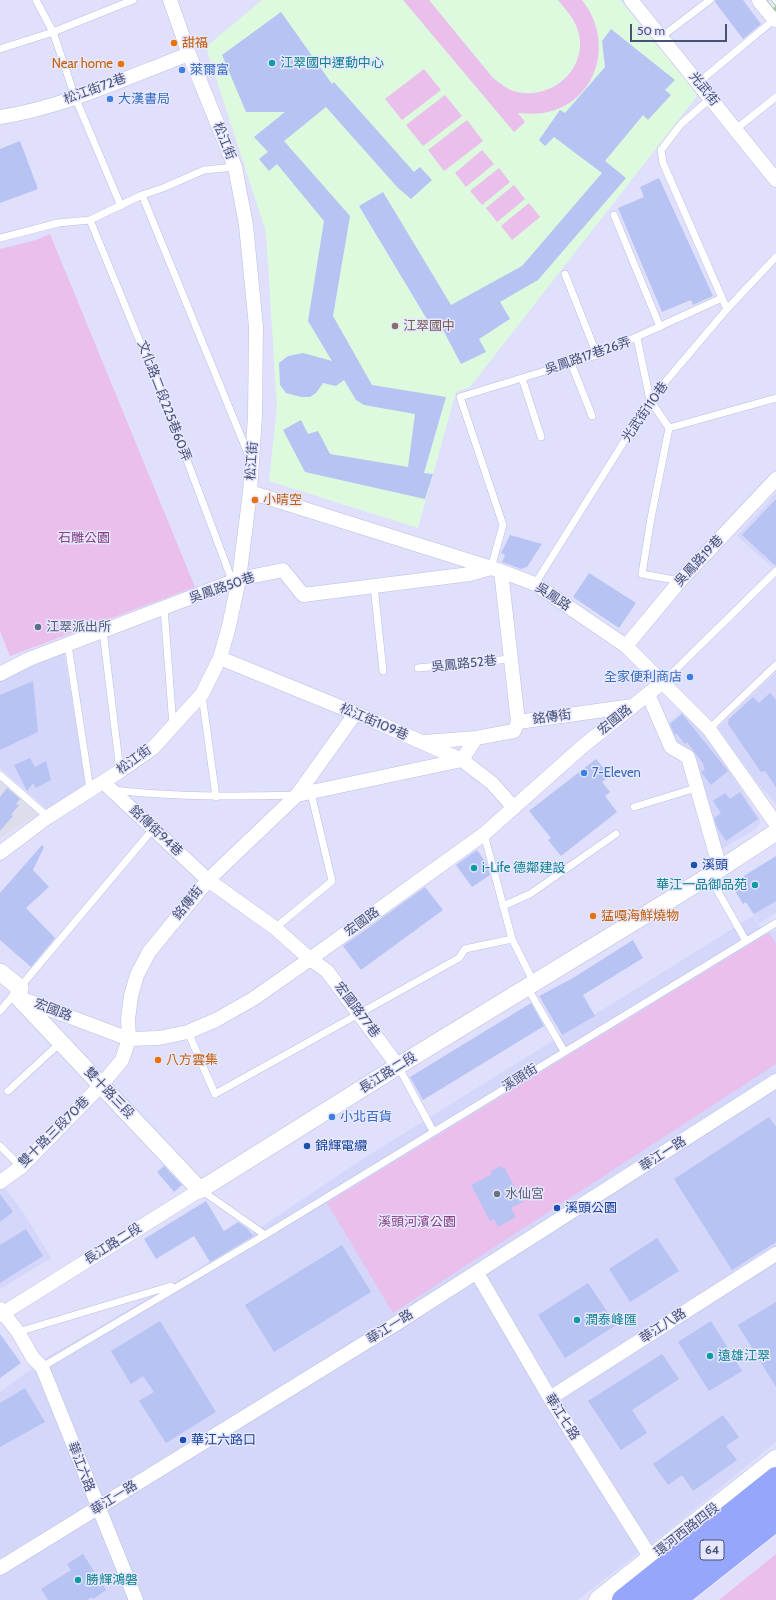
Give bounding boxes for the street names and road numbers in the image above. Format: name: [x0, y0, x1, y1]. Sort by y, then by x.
street label: 光武街: [686, 69, 722, 109]
street label: 松江街72巷: [62, 70, 128, 108]
street label: 松江街: [209, 120, 239, 162]
street label: 吳鳳路17巷26弄: [543, 334, 633, 378]
street label: 文化路二段225巷60弄: [134, 338, 194, 464]
street label: 光武街110巷: [619, 379, 671, 445]
street label: 松江街: [243, 441, 261, 481]
street label: 吳鳳路19巷: [672, 532, 726, 590]
street label: 吳鳳路50巷: [187, 570, 257, 606]
street label: 吳鳳路: [532, 580, 574, 614]
street label: 吳鳳路52巷: [430, 653, 498, 675]
street label: 松江街109巷: [337, 701, 411, 743]
street label: 宏國路: [595, 702, 635, 738]
street label: 銘傳街: [532, 707, 572, 727]
street label: 松江街: [114, 742, 154, 778]
street label: 銘傳街94巷: [126, 802, 186, 860]
street label: 銘傳街: [170, 883, 206, 923]
street label: 宏國路: [342, 904, 382, 940]
street label: 宏國路77巷: [331, 979, 383, 1041]
street label: 宏國路: [32, 996, 74, 1024]
street label: 長江路二段: [356, 1049, 420, 1097]
street label: 溪頭街: [499, 1061, 541, 1095]
street label: 雙十路三段: [81, 1064, 137, 1122]
street label: 雙十路三段70巷: [15, 1093, 93, 1171]
street label: 華江一路: [637, 1133, 689, 1175]
street label: 長江路二段: [81, 1220, 145, 1268]
street label: 華江八路: [637, 1305, 689, 1347]
street label: 華江一路: [364, 1307, 416, 1347]
street label: 華江七路: [542, 1391, 582, 1443]
street label: 華江六路: [64, 1440, 98, 1494]
street label: 華江一路: [88, 1478, 140, 1518]
street label: 環河西路四段: [651, 1500, 723, 1560]
road number: 64: [700, 1540, 724, 1560]

